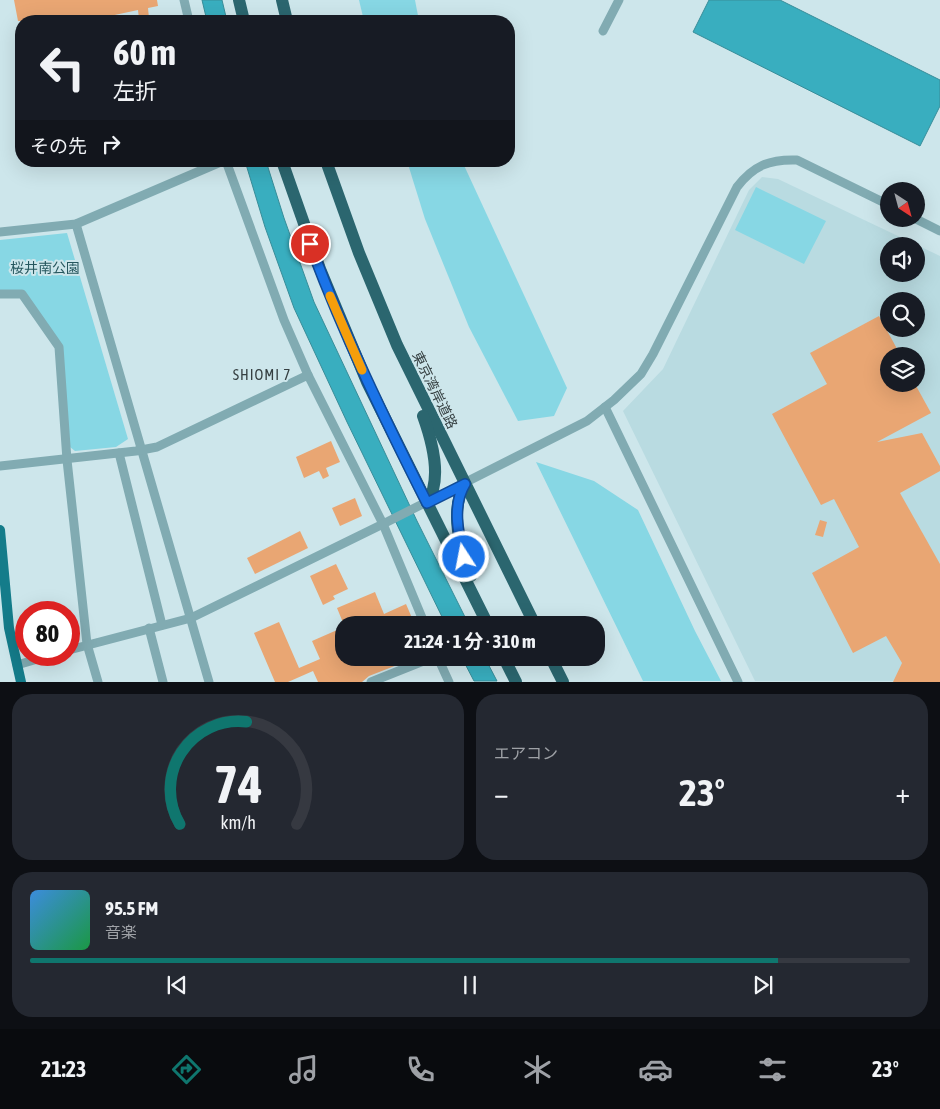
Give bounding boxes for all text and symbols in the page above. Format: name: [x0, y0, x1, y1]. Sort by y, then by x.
text: 60 m: [113, 32, 176, 72]
icon: left: [30, 35, 95, 100]
text: 左折: [113, 78, 157, 104]
icon: right: [97, 130, 125, 158]
text: その先: [30, 135, 87, 157]
north arrow: [880, 182, 925, 228]
map controls: [880, 182, 925, 392]
pin: [289, 223, 331, 265]
icon: arrive: [296, 230, 324, 258]
button: sound: [880, 237, 925, 282]
park label: 桜井南公園: [10, 260, 80, 276]
button: search: [880, 292, 925, 337]
button: layers: [880, 347, 925, 392]
street label: 東京湾岸道路: [409, 349, 461, 431]
district label: SHIOMI 7: [233, 366, 291, 383]
position arrow: [437, 530, 489, 582]
speed limit sign: 80: [15, 601, 80, 666]
text: 21:24 · 1 分 · 310 m: [404, 630, 536, 652]
text: エアコン: [494, 744, 558, 762]
text: 74: [214, 754, 262, 814]
text: 23°: [679, 771, 725, 814]
text: −: [494, 777, 509, 809]
text: +: [895, 777, 910, 809]
text: km/h: [220, 812, 256, 833]
text: 95.5 FM: [105, 897, 158, 919]
text: 音楽: [105, 923, 137, 941]
icon: previous: [163, 971, 191, 999]
icon: pause: [456, 971, 484, 999]
icon: next: [749, 971, 777, 999]
icon: directions: [169, 1052, 204, 1087]
icon: music: [286, 1052, 321, 1087]
icon: phone: [403, 1052, 438, 1087]
icon: climate: [520, 1052, 555, 1087]
icon: car: [638, 1052, 673, 1087]
icon: filters: [755, 1052, 790, 1087]
text: 21:23: [41, 1056, 86, 1082]
text: 23°: [872, 1056, 899, 1082]

